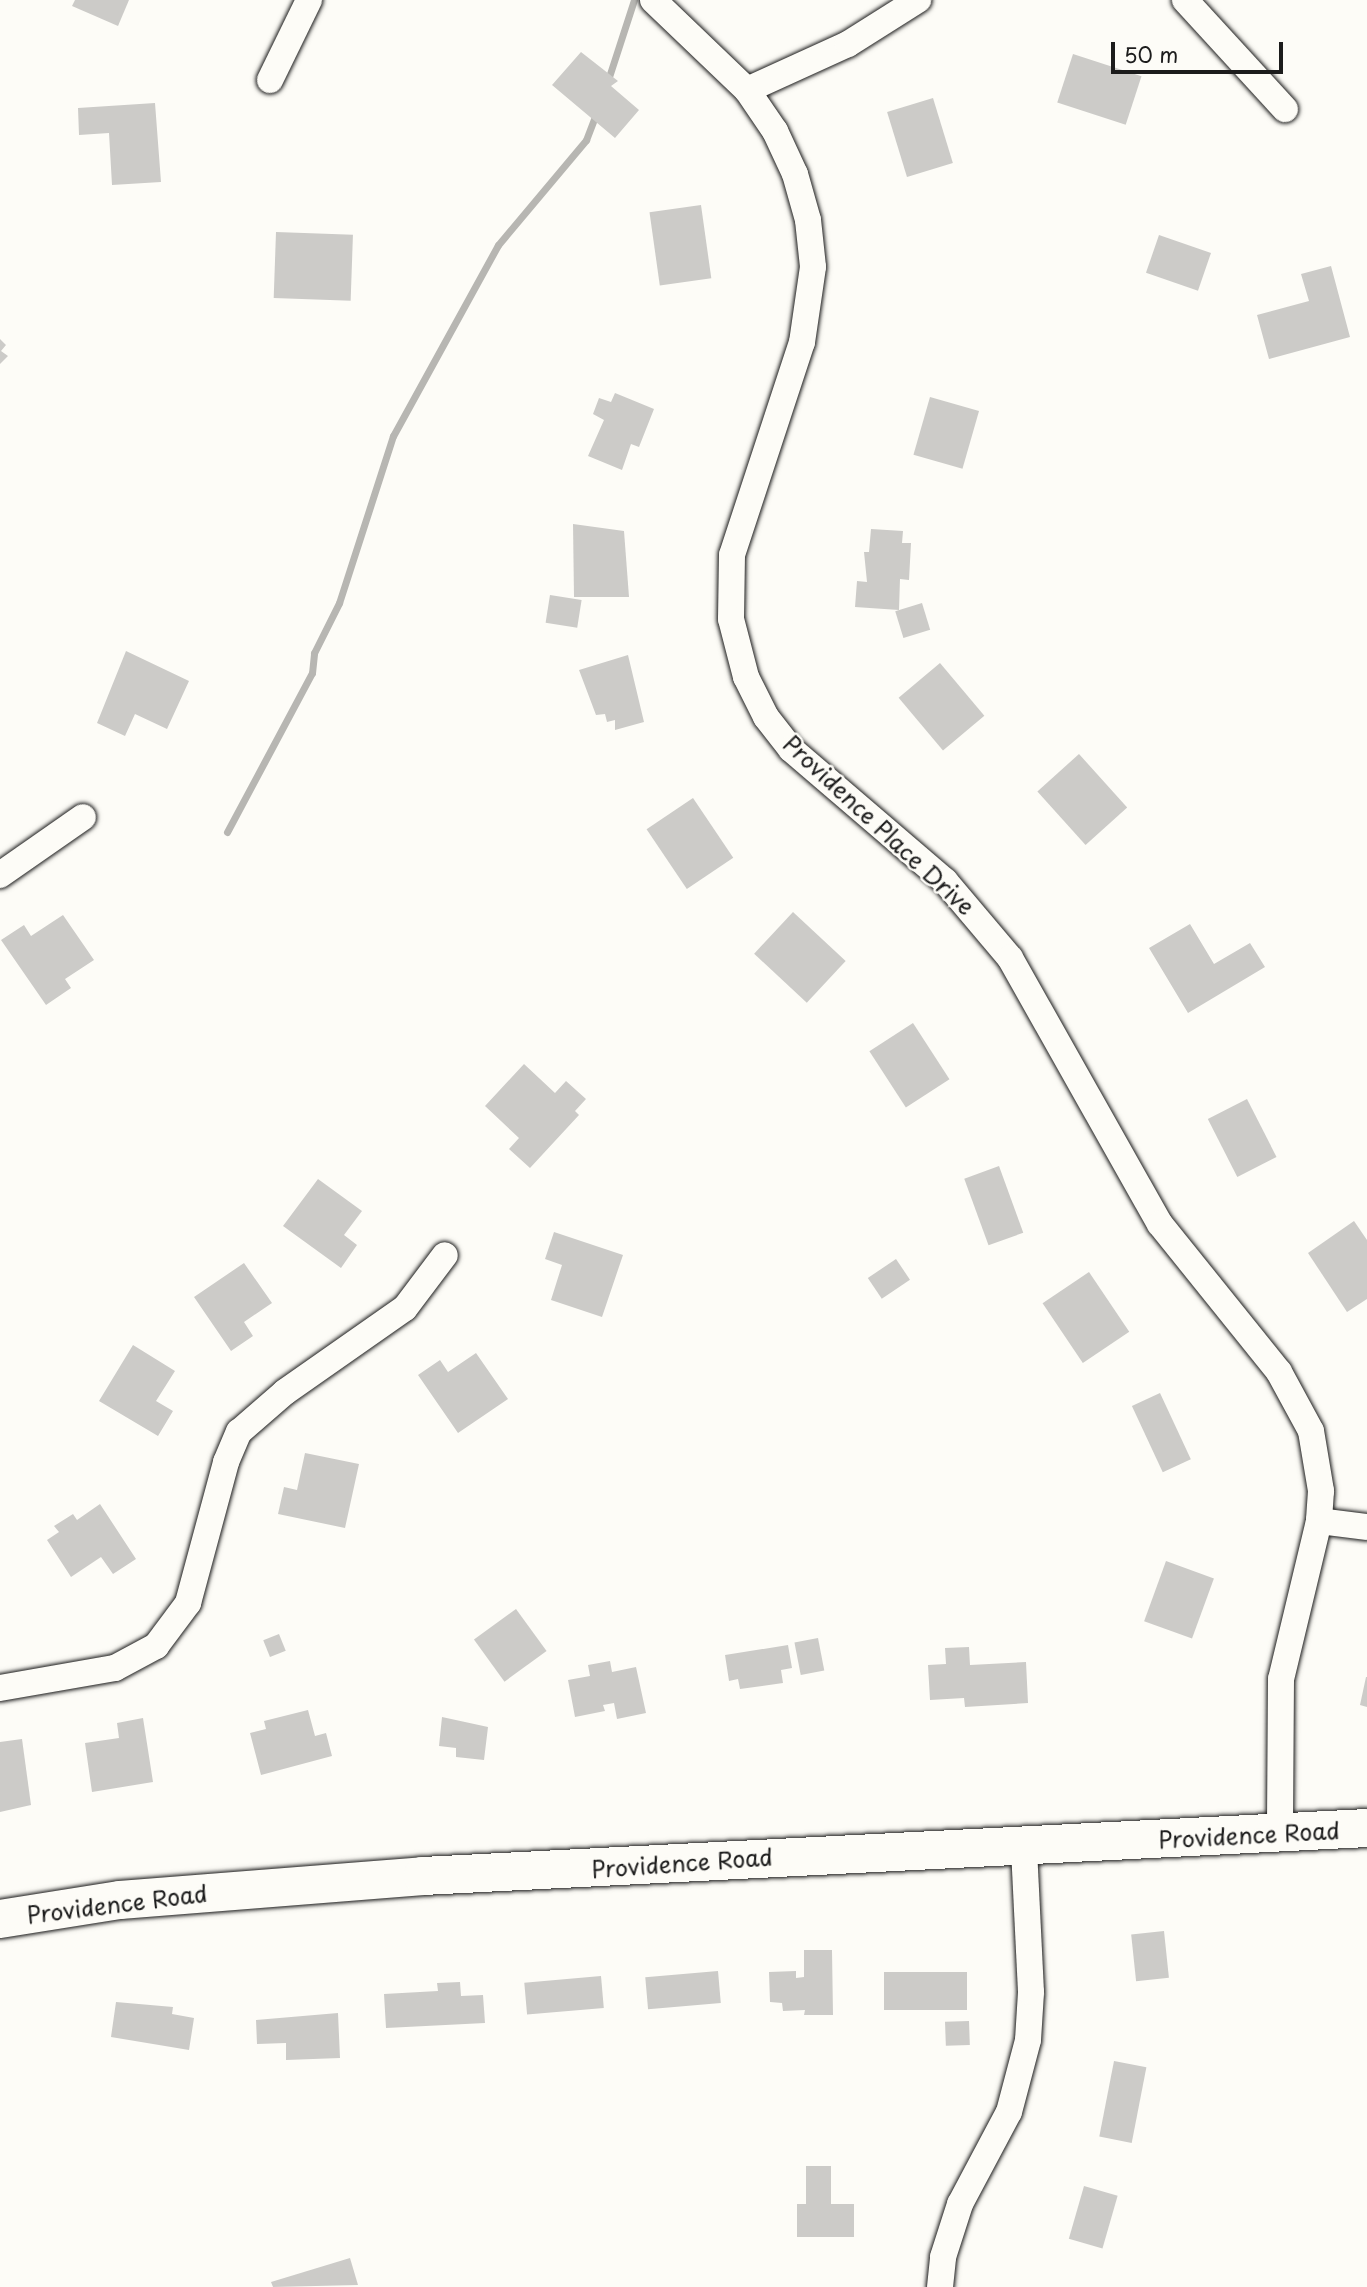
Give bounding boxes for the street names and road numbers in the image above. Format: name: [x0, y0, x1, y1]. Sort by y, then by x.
street label: Providence Place Drive: [778, 729, 980, 921]
street label: Providence Road: [1158, 1816, 1340, 1854]
street label: Providence Road: [591, 1843, 773, 1883]
street label: Providence Road: [25, 1879, 209, 1929]

